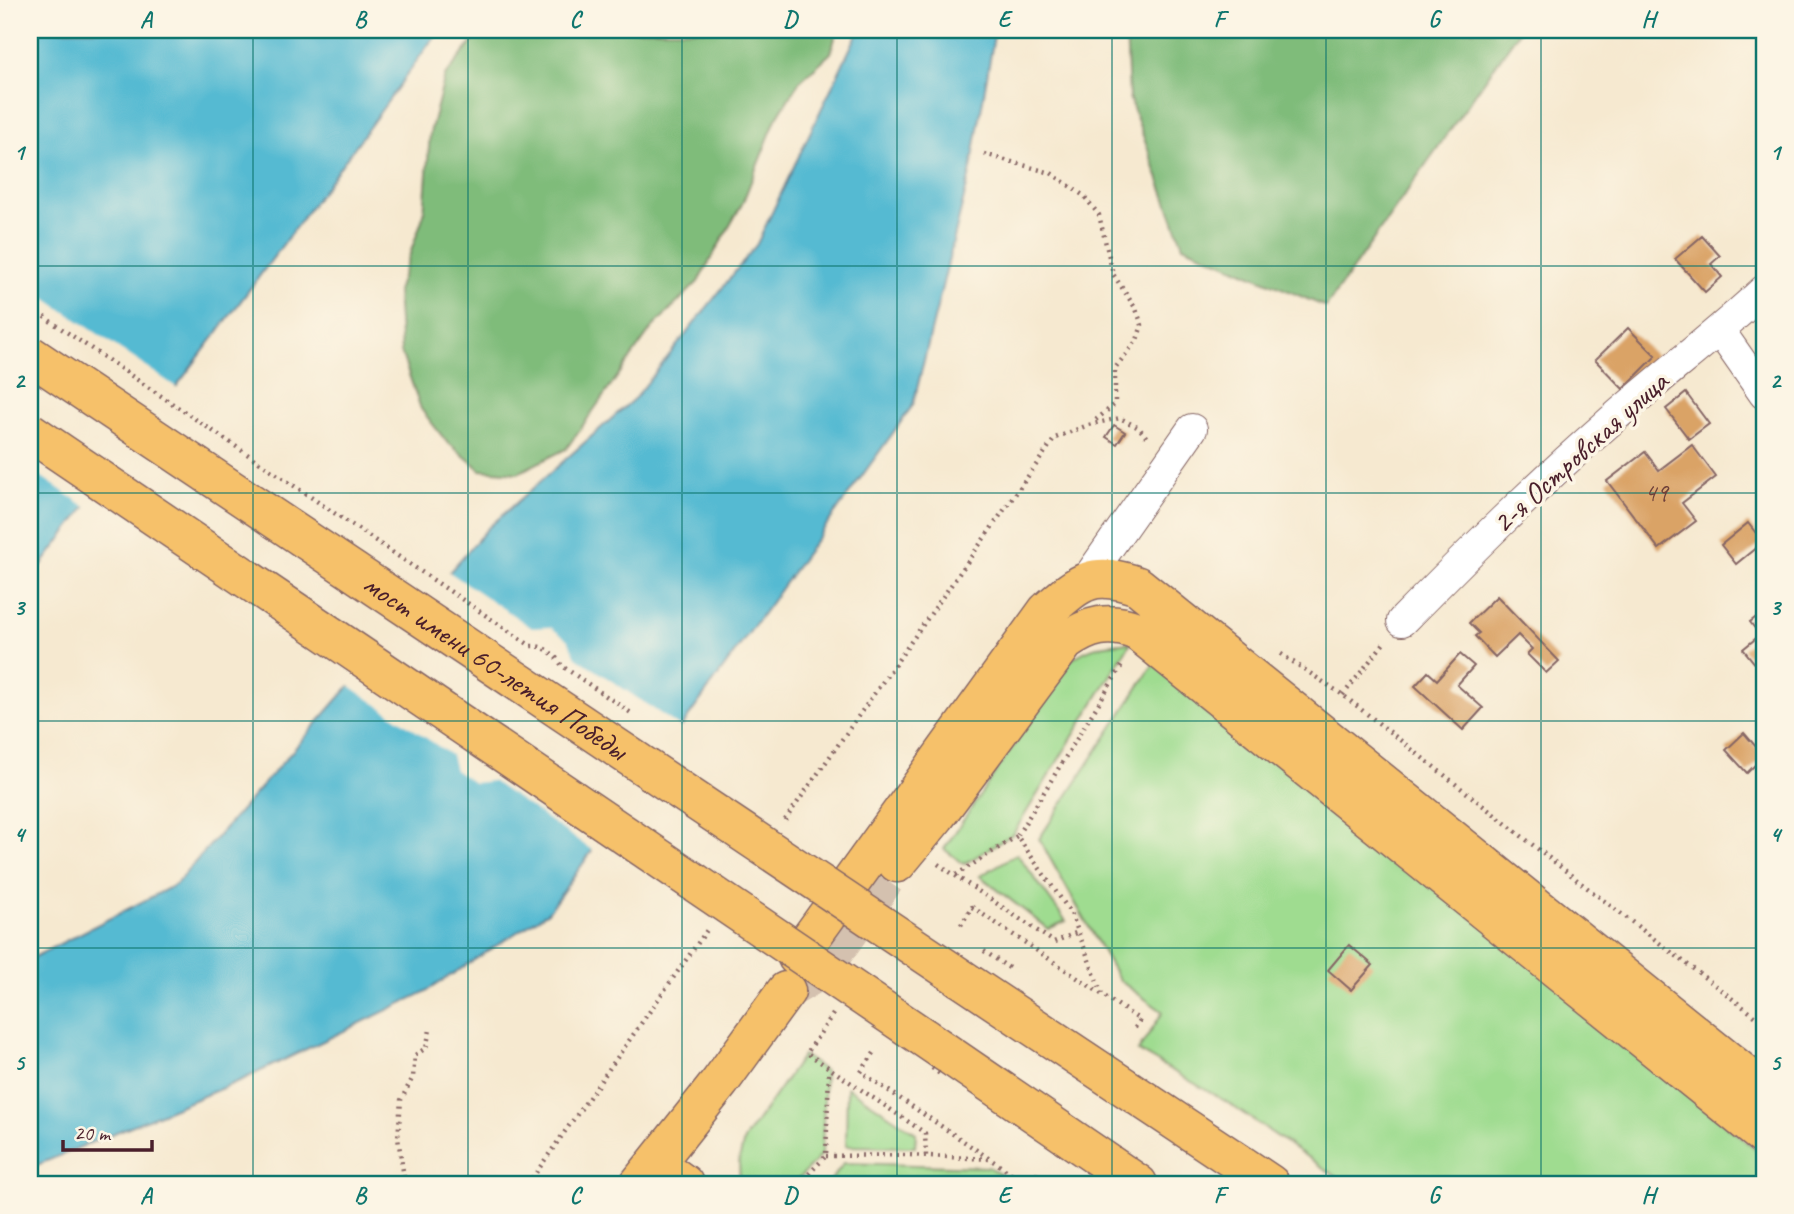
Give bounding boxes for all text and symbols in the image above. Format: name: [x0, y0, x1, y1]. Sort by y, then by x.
text: A: [140, 5, 154, 34]
text: B: [354, 5, 368, 34]
text: C: [570, 5, 584, 34]
text: D: [783, 5, 799, 34]
text: E: [998, 5, 1014, 34]
text: F: [1214, 5, 1230, 34]
text: G: [1428, 5, 1443, 34]
text: H: [1641, 5, 1659, 34]
text: 1: [14, 138, 27, 167]
text: 1: [1770, 138, 1783, 167]
street label: 2-я Островская улица: [1484, 362, 1677, 541]
text: 2: [14, 366, 27, 395]
text: 2: [1770, 366, 1783, 395]
house number: 49: [1644, 476, 1670, 509]
street label: мост имени 60-летия Победы: [356, 565, 637, 770]
text: 3: [14, 593, 27, 622]
text: 3: [1770, 593, 1783, 622]
text: 4: [14, 820, 27, 849]
text: 4: [1770, 820, 1783, 849]
text: 5: [14, 1048, 26, 1077]
text: 5: [1770, 1048, 1782, 1077]
scale bar: [63, 1109, 152, 1153]
text: 20 m: [74, 1120, 112, 1146]
text: A: [140, 1181, 154, 1210]
text: B: [354, 1181, 368, 1210]
text: C: [570, 1181, 584, 1210]
text: D: [783, 1181, 799, 1210]
text: E: [998, 1181, 1014, 1210]
text: F: [1214, 1181, 1230, 1210]
text: G: [1428, 1181, 1443, 1210]
text: H: [1641, 1181, 1659, 1210]

